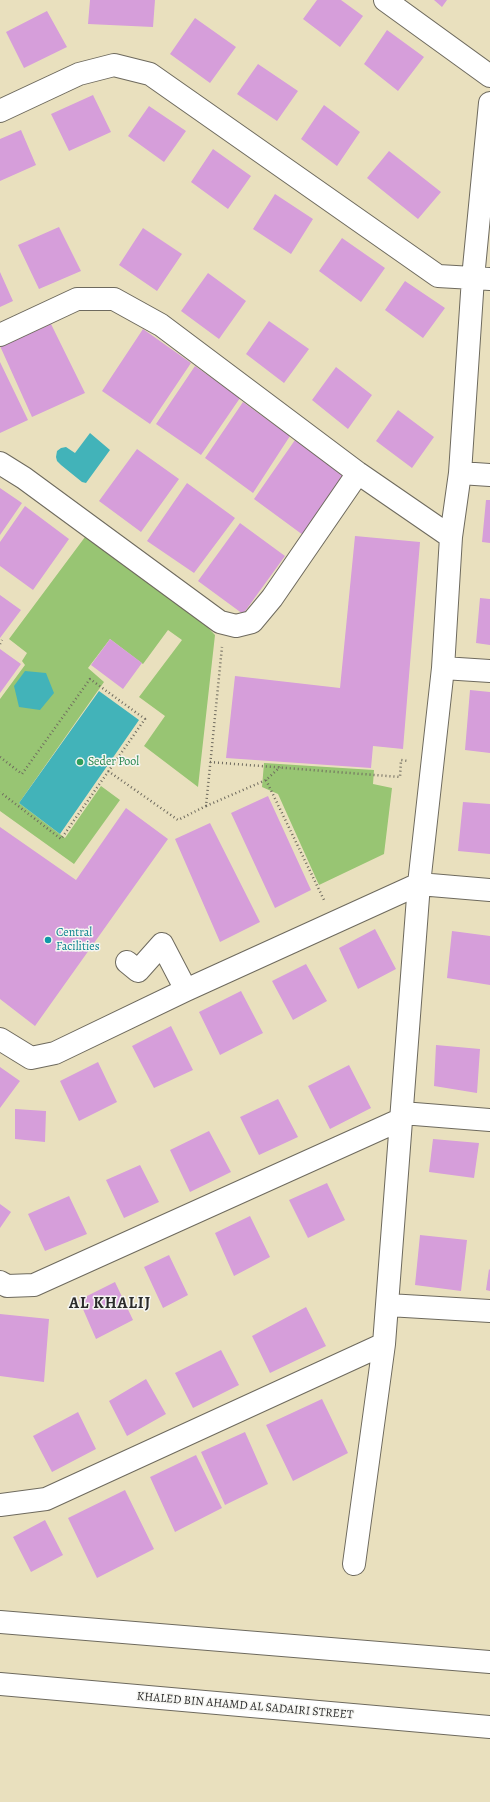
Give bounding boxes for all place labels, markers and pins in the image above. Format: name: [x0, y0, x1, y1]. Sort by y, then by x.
place label: Seder Pool: [88, 755, 139, 769]
marker: Seder Pool: [75, 757, 85, 767]
place label: Central Facilities: [56, 926, 100, 954]
marker: Central Facilities: [43, 935, 53, 945]

